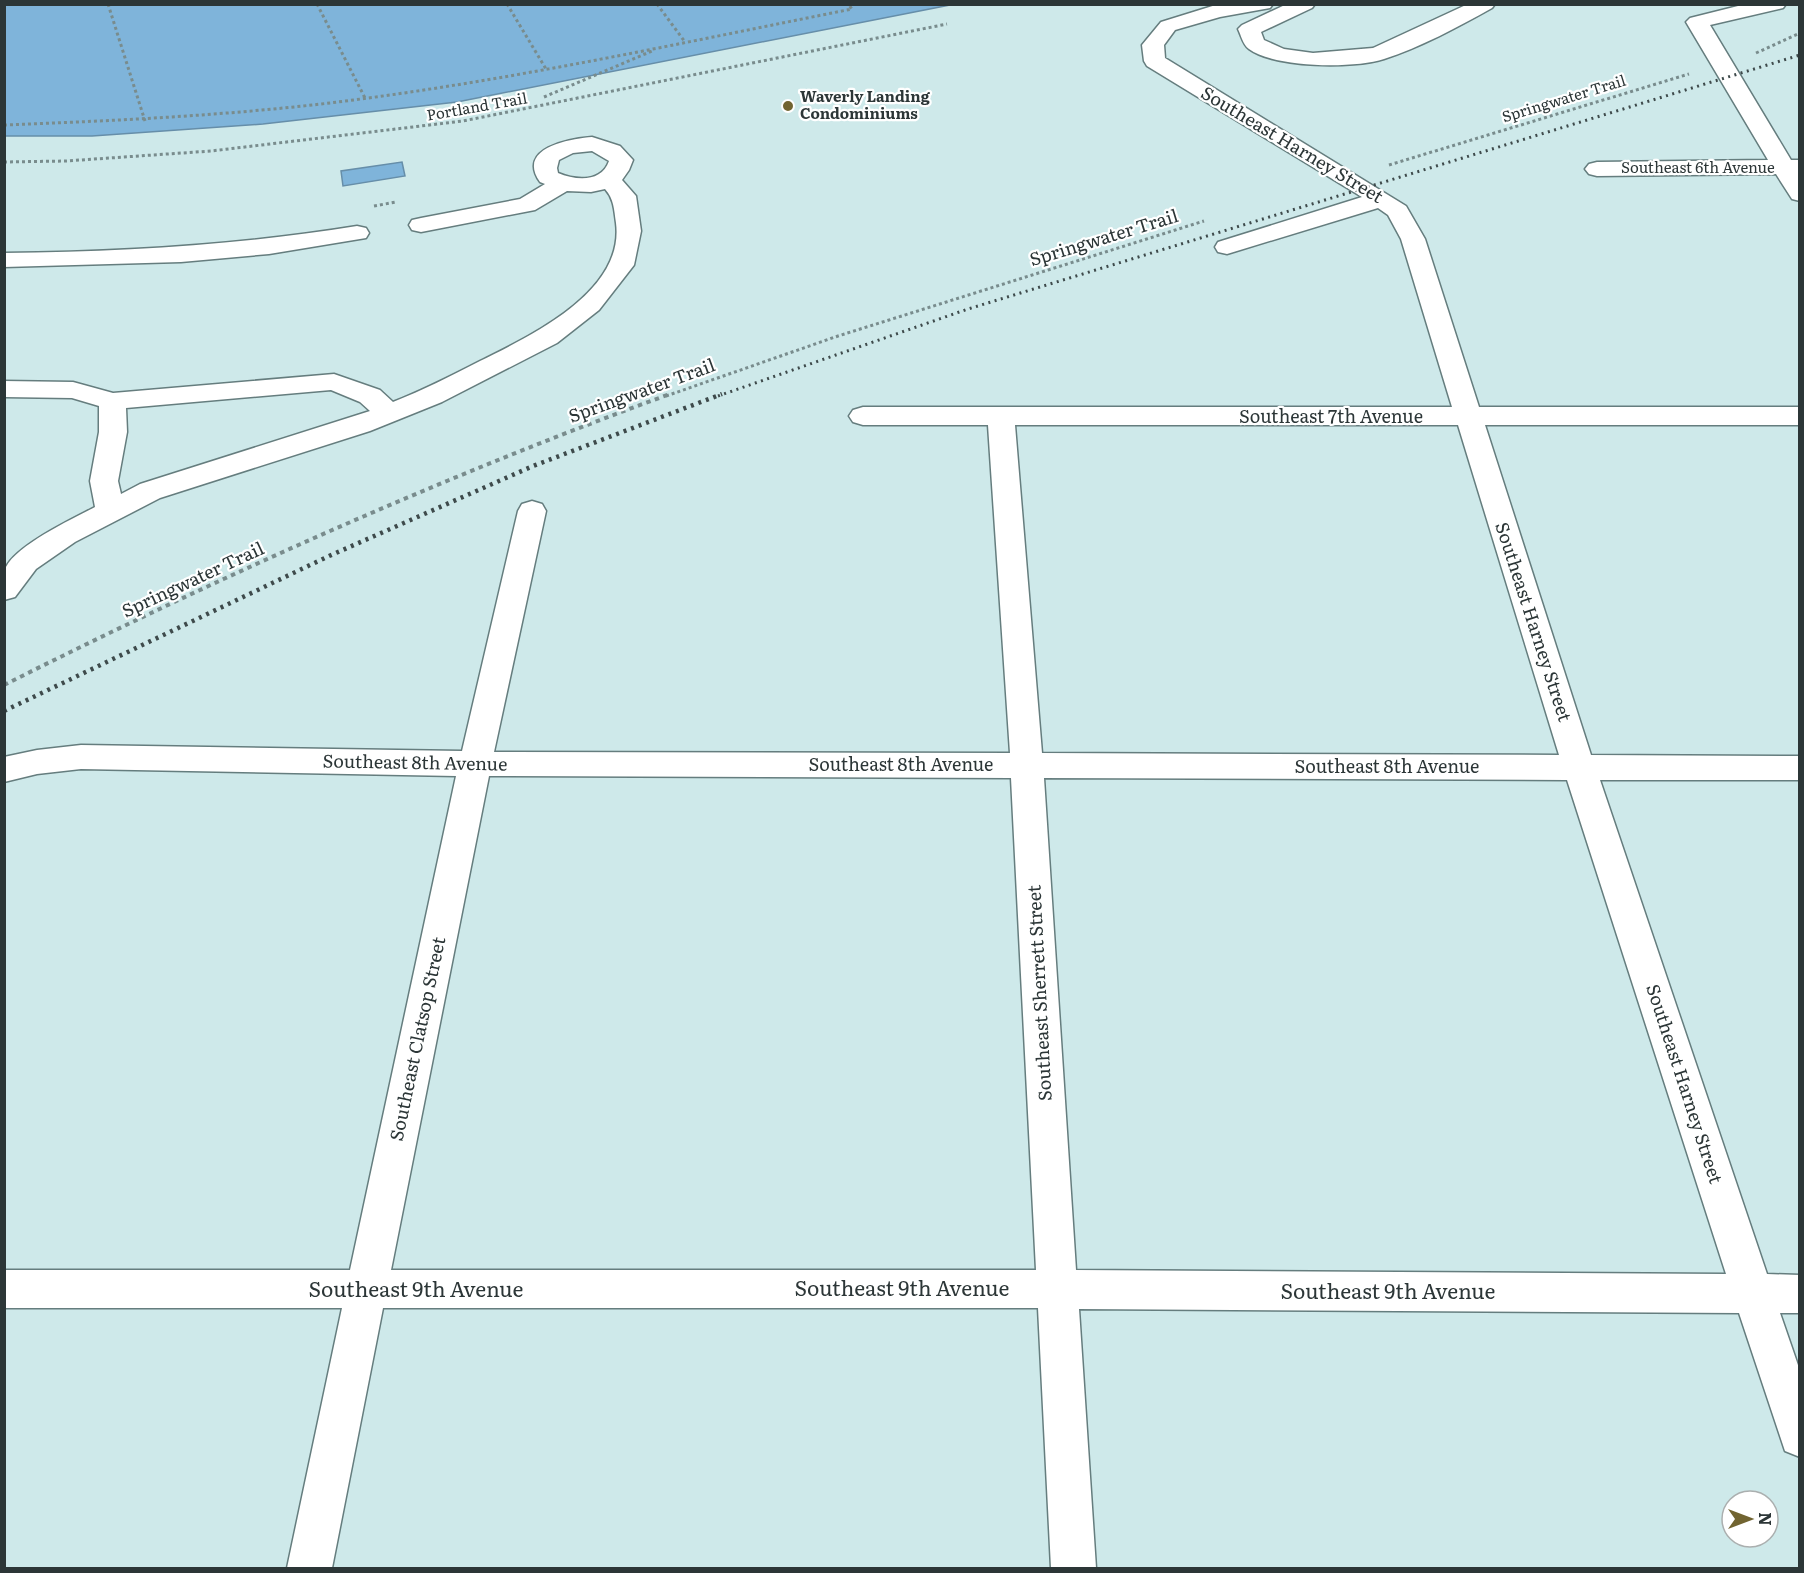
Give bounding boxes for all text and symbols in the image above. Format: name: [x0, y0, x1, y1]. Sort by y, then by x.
street label: Springwater Trail: [1499, 68, 1628, 127]
street label: Southeast Harney Street: [1197, 78, 1390, 209]
place label: Waverly Landing Condominiums: [800, 84, 931, 124]
street label: Portland Trail: [425, 85, 529, 126]
marker: Waverly Landing Condominiums: [781, 99, 795, 113]
street label: Southeast 6th Avenue: [1621, 155, 1775, 178]
street label: Springwater Trail: [1026, 201, 1181, 272]
street label: Springwater Trail: [564, 351, 719, 429]
street label: Southeast 7th Avenue: [1239, 402, 1423, 429]
street label: Southeast Harney Street: [1489, 518, 1580, 725]
street label: Springwater Trail: [117, 534, 268, 623]
street label: Southeast 8th Avenue: [322, 746, 508, 777]
street label: Southeast 8th Avenue: [809, 750, 993, 777]
street label: Southeast 8th Avenue: [1295, 752, 1479, 779]
street label: Southeast Sherrett Street: [1019, 884, 1058, 1102]
street label: Southeast Clatsop Street: [382, 933, 452, 1143]
street label: Southeast Harney Street: [1640, 980, 1731, 1187]
street label: Southeast 9th Avenue: [795, 1271, 1010, 1302]
street label: Southeast 9th Avenue: [309, 1272, 524, 1303]
street label: Southeast 9th Avenue: [1281, 1274, 1496, 1305]
north arrow: [1720, 1489, 1780, 1549]
text: N: [1754, 1512, 1778, 1526]

